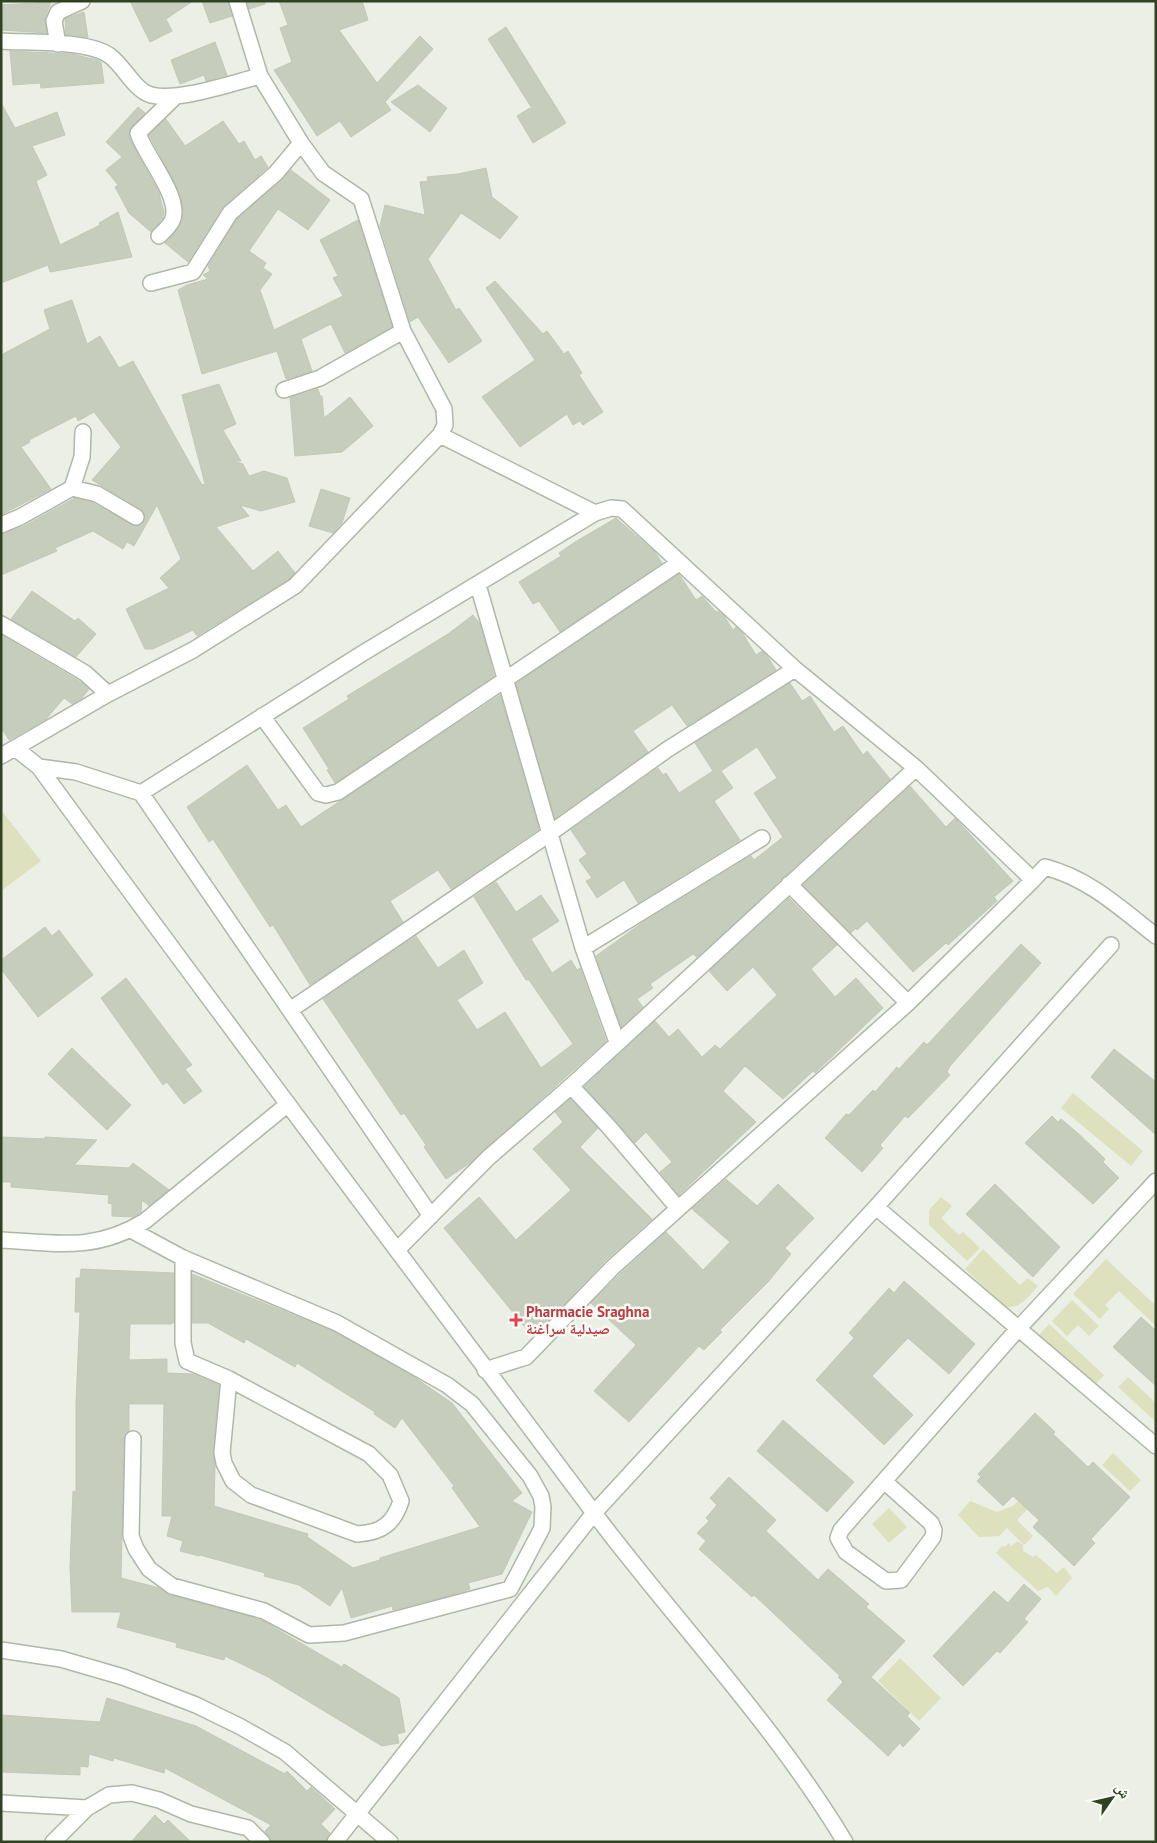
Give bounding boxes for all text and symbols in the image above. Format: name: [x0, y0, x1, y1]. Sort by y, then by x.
place label: Pharmacie Sraghna صيدلية سراغنة: [526, 1302, 649, 1338]
marker: Pharmacie Sraghna صيدلية سراغنة: [510, 1314, 522, 1326]
north arrow: [1087, 1773, 1137, 1823]
text: ش: [1111, 1780, 1134, 1802]

